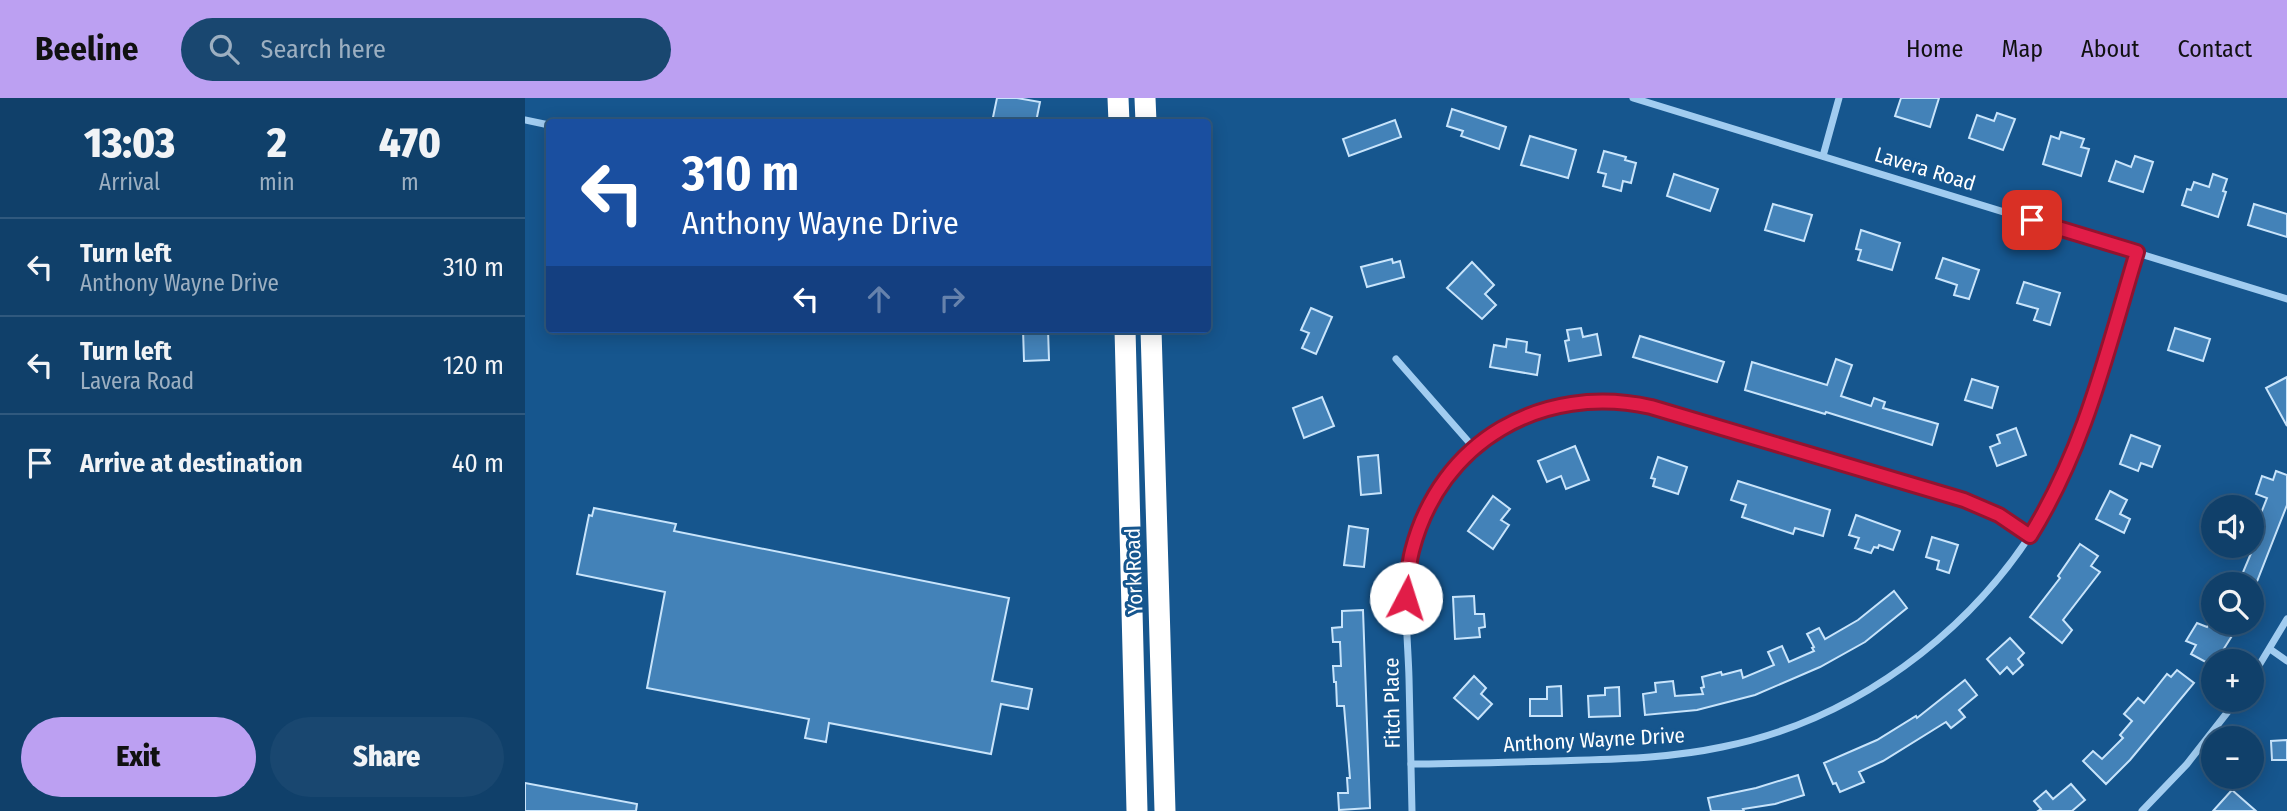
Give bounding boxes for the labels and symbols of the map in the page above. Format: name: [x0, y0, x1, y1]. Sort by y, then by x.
street label: Lavera Road: [1871, 141, 1979, 197]
pin: [2002, 190, 2062, 250]
street label: York Road: [1120, 528, 1148, 614]
position arrow: [1369, 561, 1443, 635]
street label: Fitch Place: [1378, 657, 1406, 749]
street label: Anthony Wayne Drive: [1503, 722, 1685, 758]

